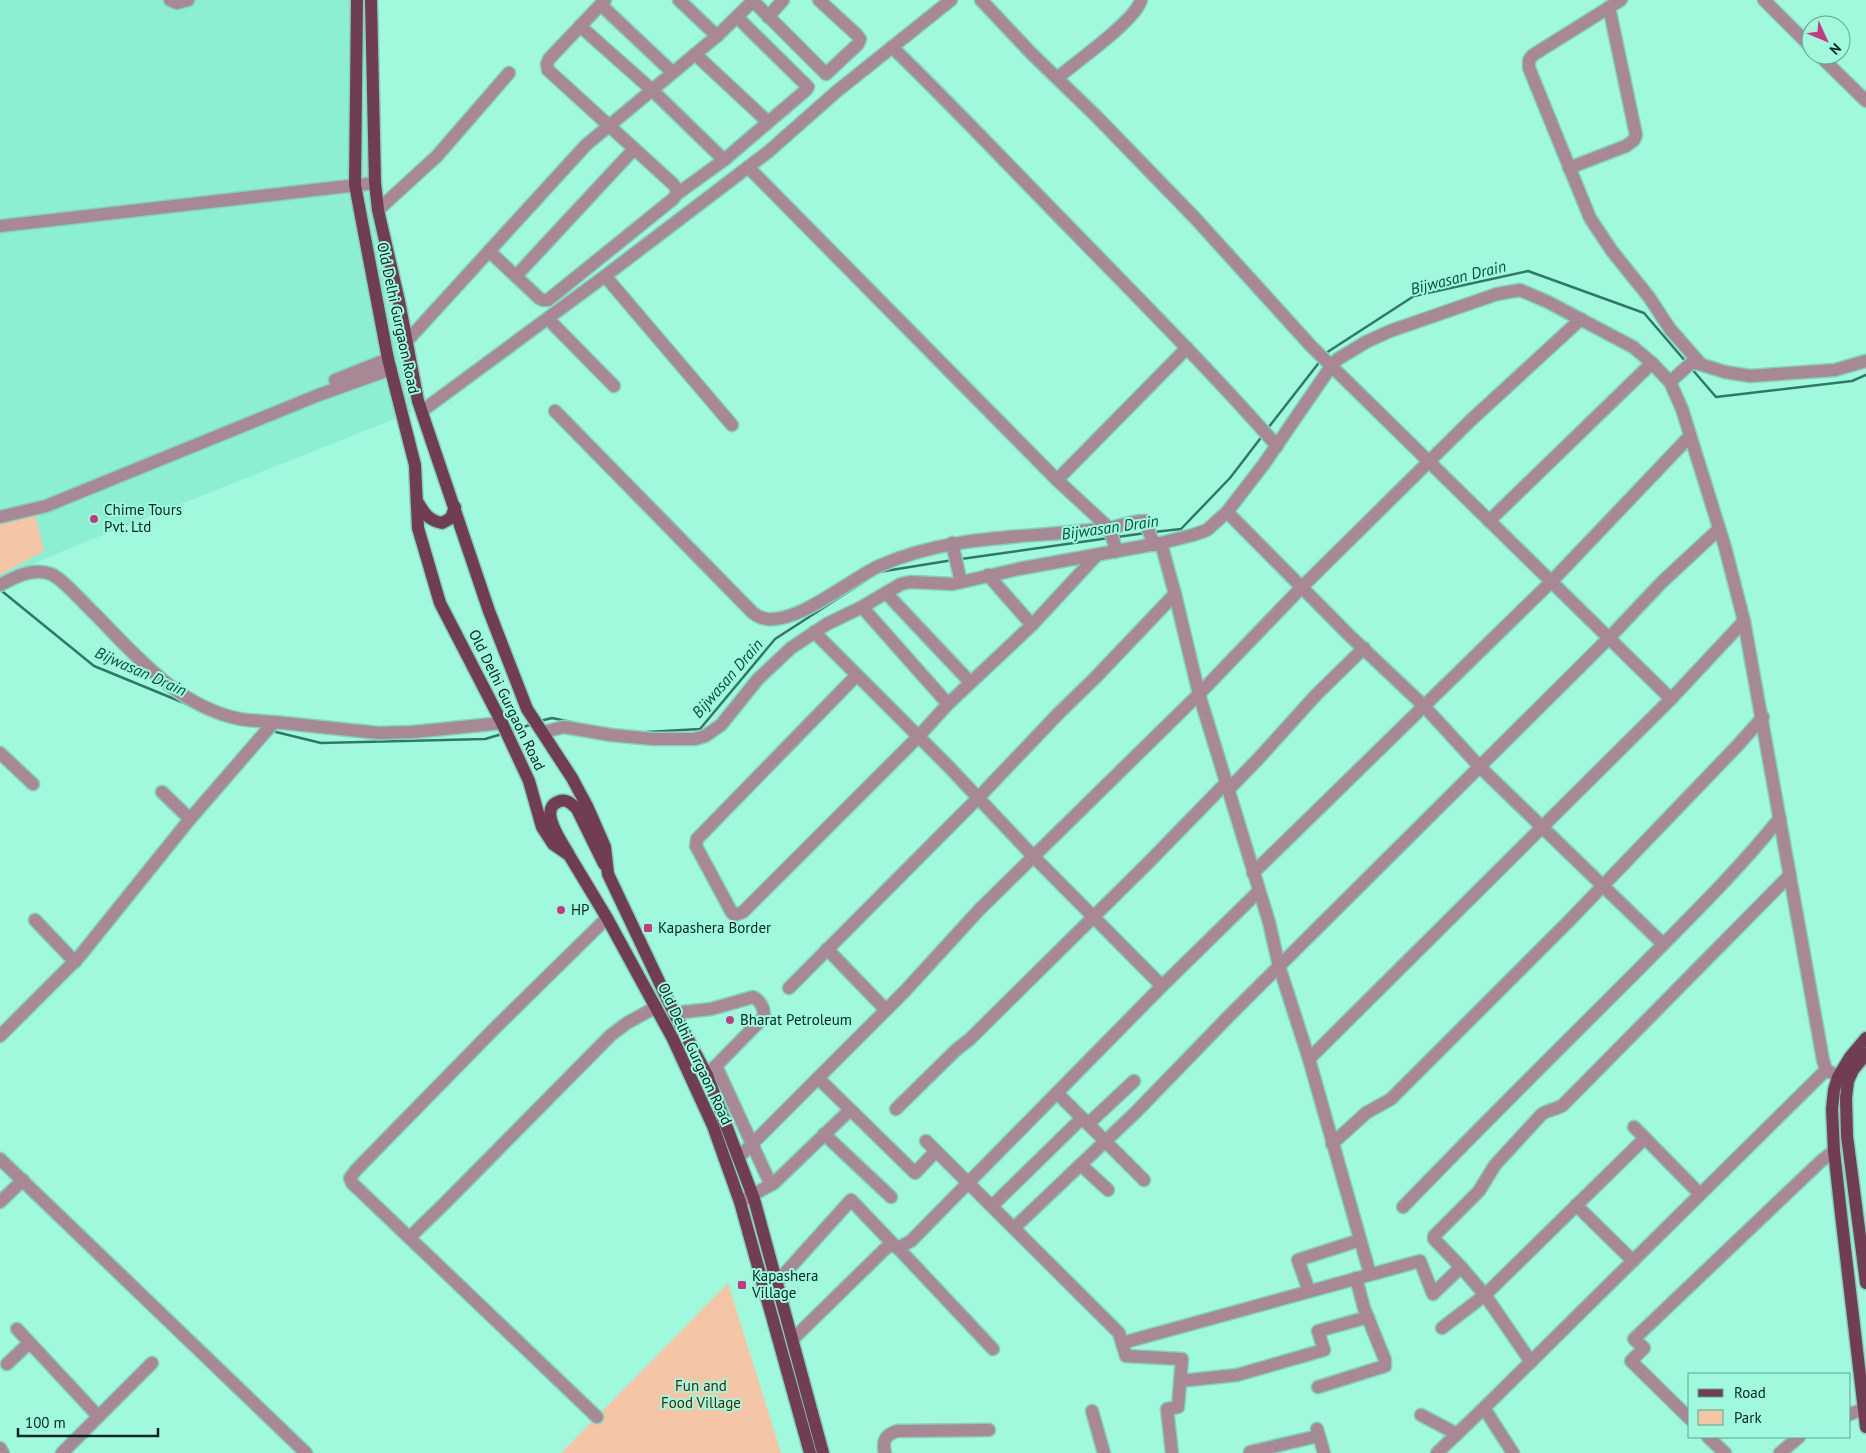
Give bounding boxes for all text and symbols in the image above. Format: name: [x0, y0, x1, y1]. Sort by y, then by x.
north arrow: [1801, 15, 1851, 65]
text: N: [1826, 39, 1845, 59]
street label: Old Delhi Gurgaon Road: [373, 240, 424, 395]
water label: Bijwasan Drain: [1408, 255, 1508, 299]
place label: Chime Tours Pvt. Ltd: [104, 500, 182, 536]
water label: Bijwasan Drain: [1060, 510, 1160, 544]
marker: Chime Tours Pvt. Ltd: [88, 513, 100, 525]
street label: Old Delhi Gurgaon Road: [465, 626, 550, 773]
water label: Bijwasan Drain: [687, 634, 767, 722]
water label: Bijwasan Drain: [92, 642, 190, 700]
place label: HP: [571, 900, 589, 919]
marker: HP: [555, 904, 567, 916]
place label: Kapashera Border: [658, 918, 771, 937]
marker: Kapashera Border: [642, 922, 654, 934]
street label: Old Delhi Gurgaon Road: [654, 980, 737, 1128]
place label: Bharat Petroleum: [740, 1010, 852, 1029]
marker: Bharat Petroleum: [724, 1014, 736, 1026]
place label: Kapashera Village: [751, 1266, 818, 1302]
marker: Kapashera Village: [736, 1279, 748, 1291]
legend: [1688, 1373, 1851, 1438]
park label: Fun and Food Village: [661, 1376, 741, 1412]
text: Road: [1734, 1383, 1766, 1402]
scale bar: [18, 1406, 158, 1438]
text: Park: [1734, 1408, 1762, 1427]
text: 100 m: [25, 1413, 66, 1432]

